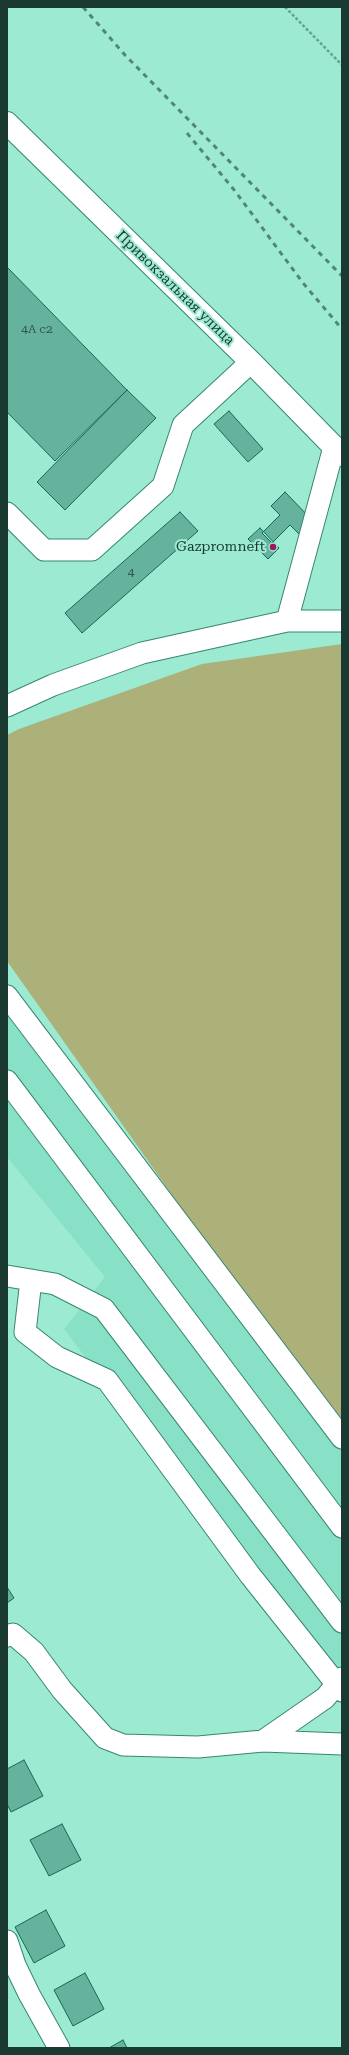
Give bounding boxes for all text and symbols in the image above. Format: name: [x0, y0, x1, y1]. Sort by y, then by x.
street label: Привокзальная улица: [112, 227, 238, 349]
house number: 4А с2: [21, 322, 53, 336]
place label: Gazpromneft: [176, 539, 265, 555]
marker: Gazpromneft: [268, 542, 278, 552]
house number: 4: [128, 565, 134, 579]

